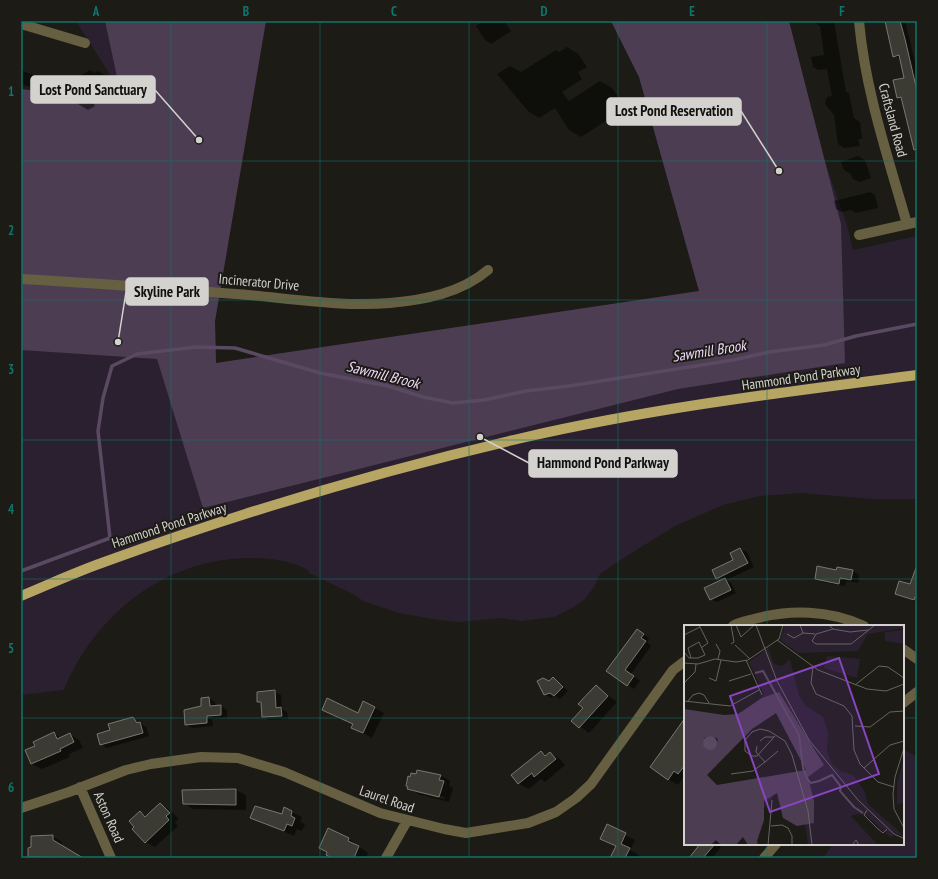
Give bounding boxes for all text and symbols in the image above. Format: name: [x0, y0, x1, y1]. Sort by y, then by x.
text: A: [92, 3, 100, 20]
text: B: [243, 3, 249, 20]
text: C: [391, 3, 397, 20]
text: D: [541, 3, 548, 20]
text: E: [689, 3, 695, 20]
text: F: [839, 3, 845, 20]
callout: Lost Pond Sanctuary: [31, 76, 155, 103]
text: Lost Pond Sanctuary: [39, 80, 148, 99]
street label: Craftsland Road: [875, 81, 911, 159]
text: 1: [8, 83, 14, 100]
callout: Lost Pond Reservation: [607, 98, 741, 125]
text: Lost Pond Reservation: [615, 101, 733, 120]
text: 2: [8, 222, 14, 239]
street label: Incinerator Drive: [218, 270, 300, 295]
callout: Skyline Park: [126, 278, 208, 305]
text: Skyline Park: [134, 282, 201, 301]
water label: Sawmill Brook: [671, 335, 749, 366]
water label: Sawmill Brook: [345, 356, 424, 393]
street label: Hammond Pond Parkway: [741, 360, 862, 394]
text: 3: [8, 361, 14, 378]
callout: Hammond Pond Parkway: [529, 450, 677, 477]
text: Hammond Pond Parkway: [537, 453, 670, 472]
street label: Hammond Pond Parkway: [109, 498, 229, 552]
text: 4: [8, 501, 15, 518]
inset map: [684, 625, 904, 845]
text: 5: [8, 640, 14, 657]
text: 6: [8, 779, 14, 796]
street label: Laurel Road: [357, 781, 417, 817]
street label: Aston Road: [90, 789, 128, 845]

